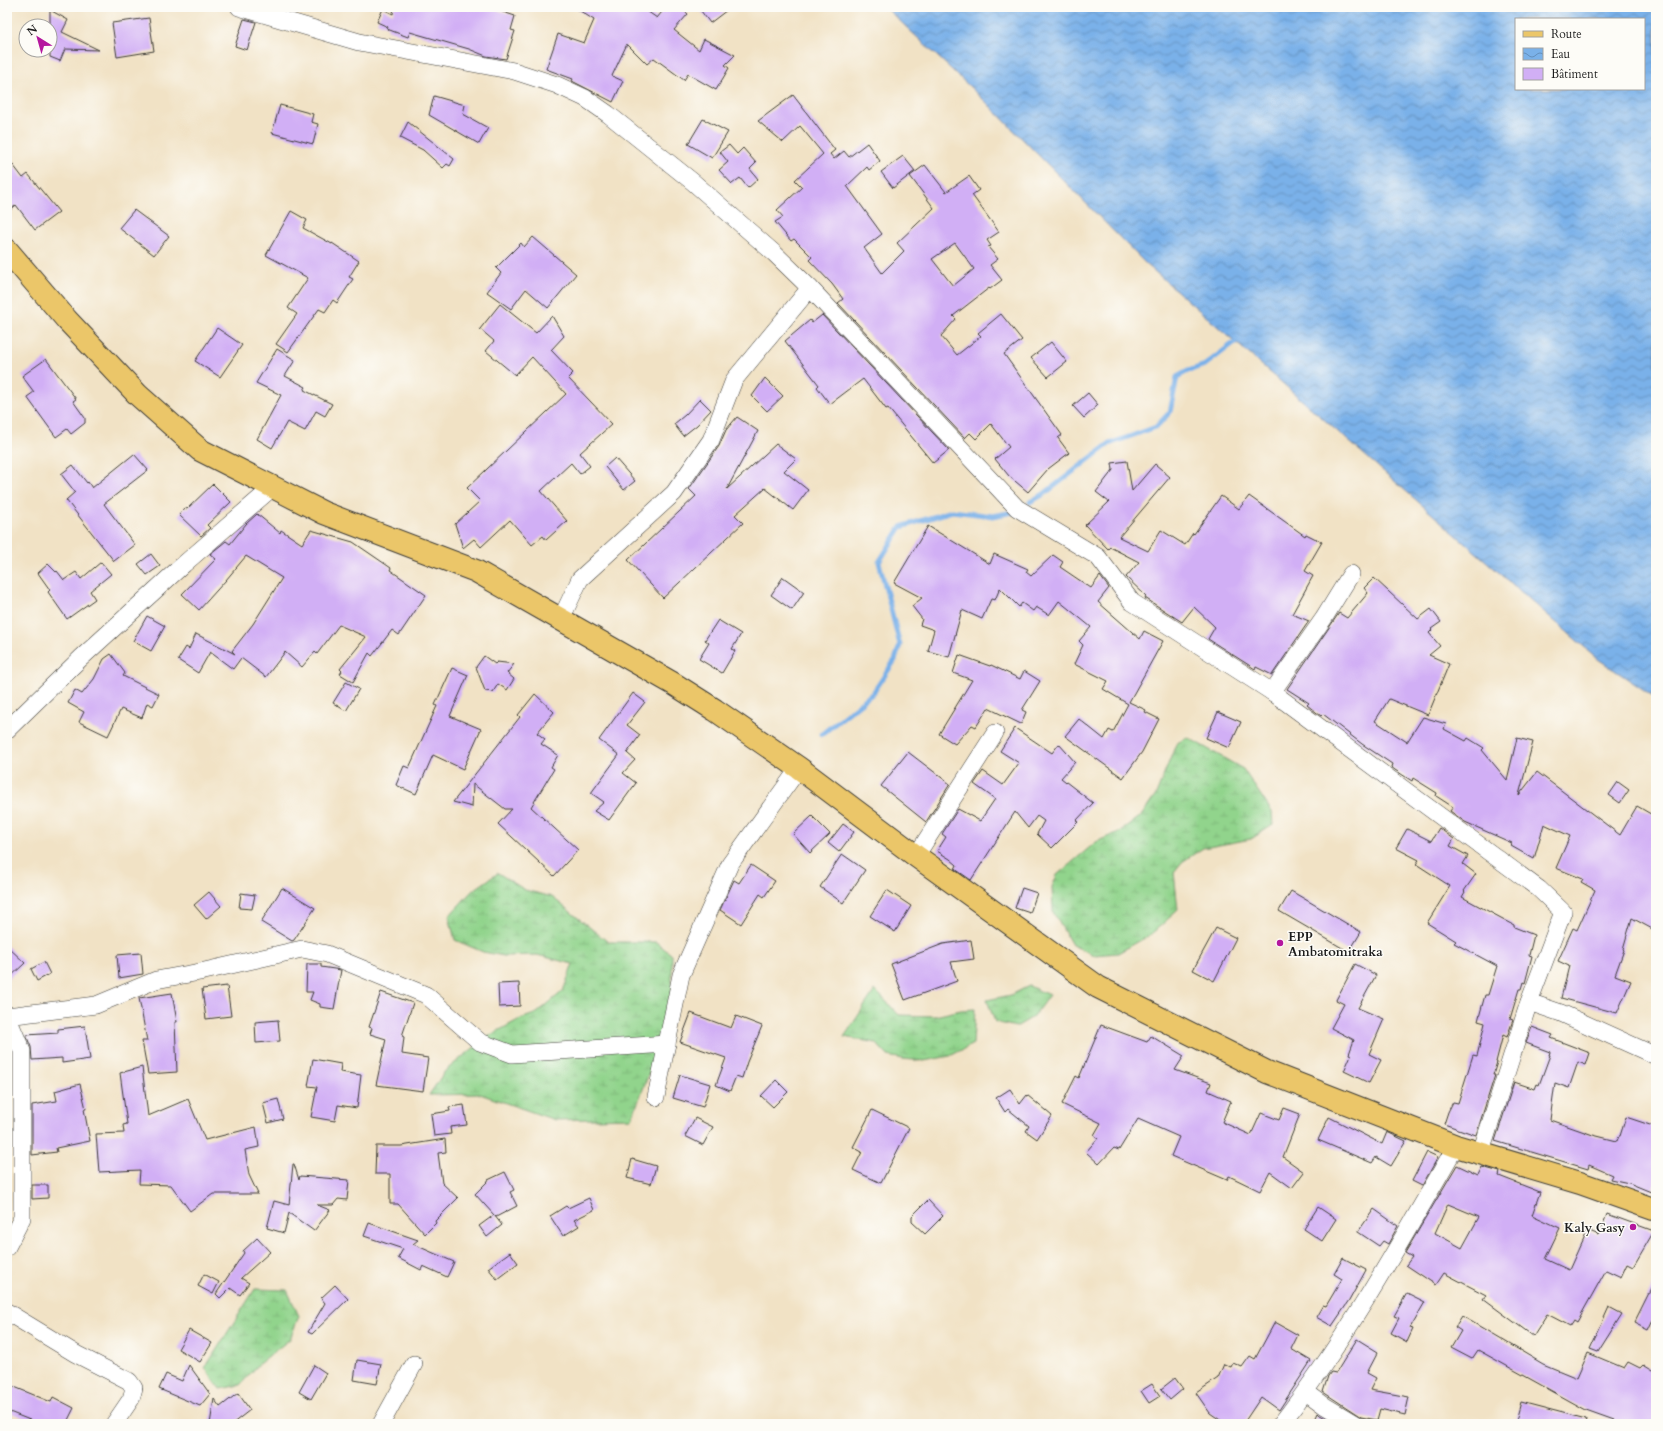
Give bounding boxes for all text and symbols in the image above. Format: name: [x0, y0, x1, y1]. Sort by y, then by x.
north arrow: [18, 18, 58, 58]
legend: [1515, 18, 1645, 90]
text: N: [24, 21, 41, 39]
text: Route: [1551, 26, 1582, 42]
text: Eau: [1551, 46, 1571, 62]
text: Bâtiment: [1551, 66, 1598, 82]
place label: EPP Ambatomitraka: [1288, 928, 1383, 961]
marker: EPP Ambatomitraka: [1275, 938, 1285, 948]
place label: Kaly Gasy: [1564, 1219, 1626, 1237]
marker: Kaly Gasy: [1628, 1222, 1638, 1232]

